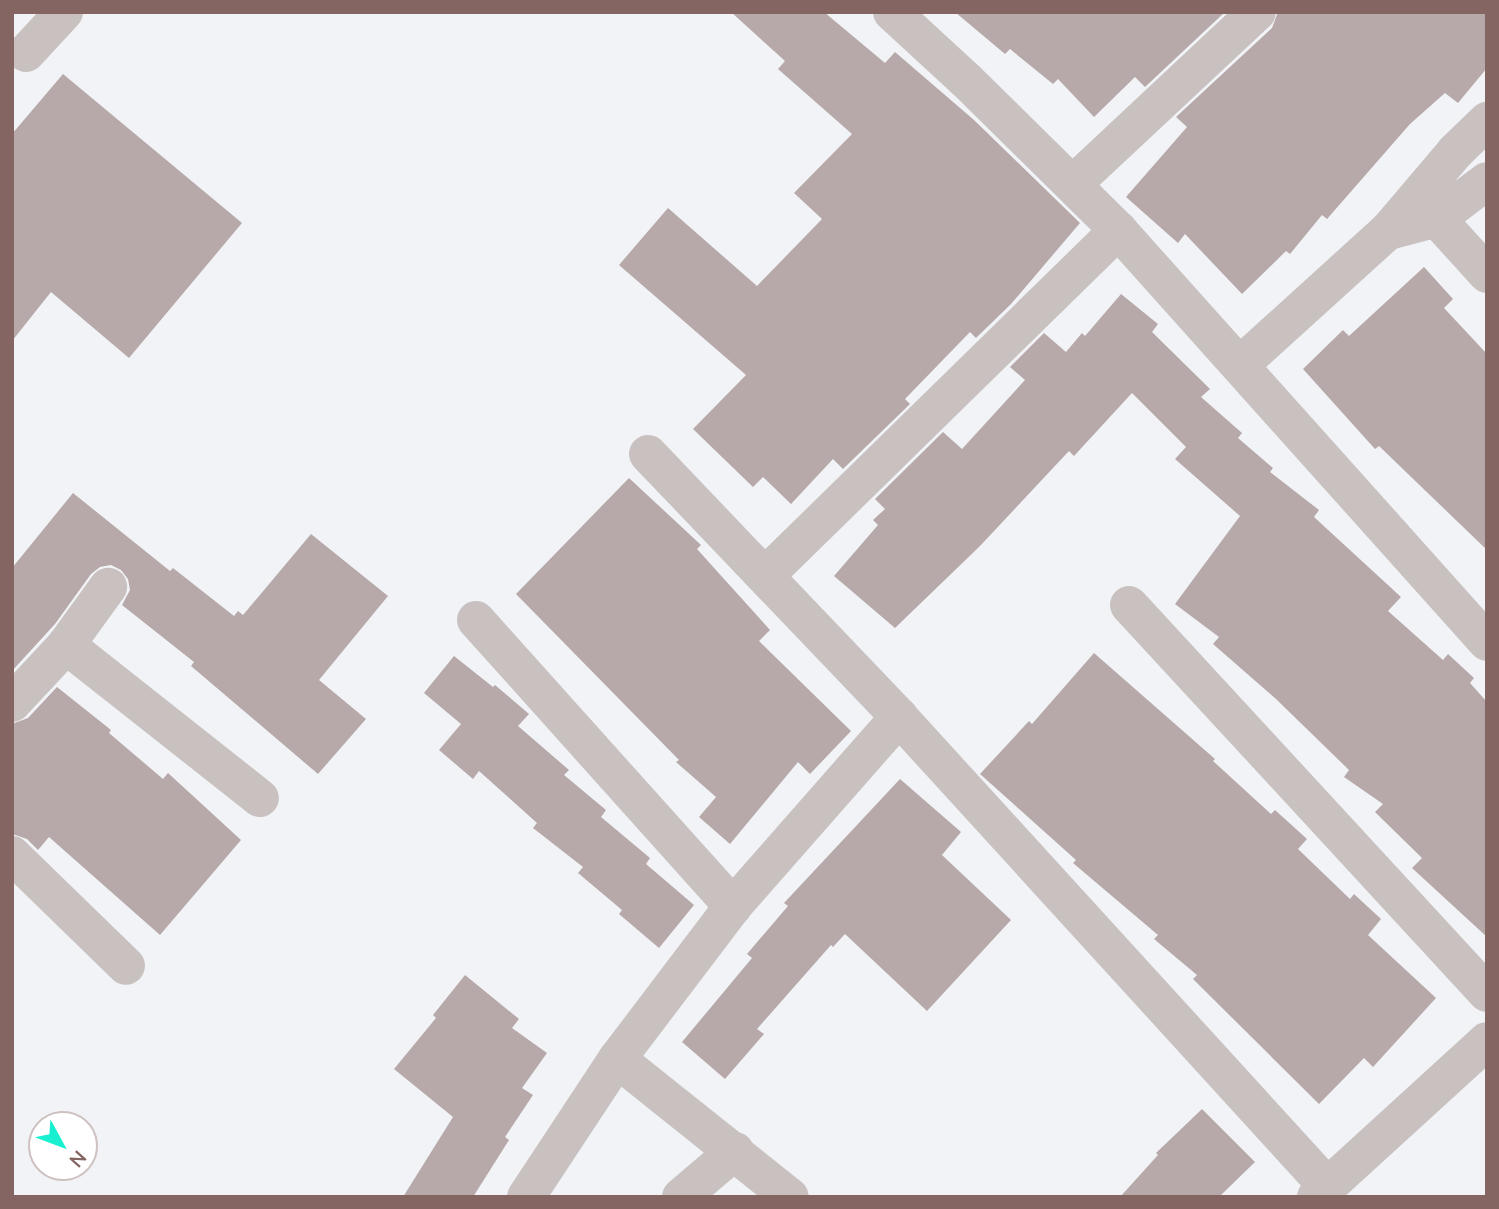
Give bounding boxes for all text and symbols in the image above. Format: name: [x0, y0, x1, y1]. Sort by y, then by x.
north arrow: [28, 1111, 98, 1181]
text: N: [63, 1145, 92, 1172]

